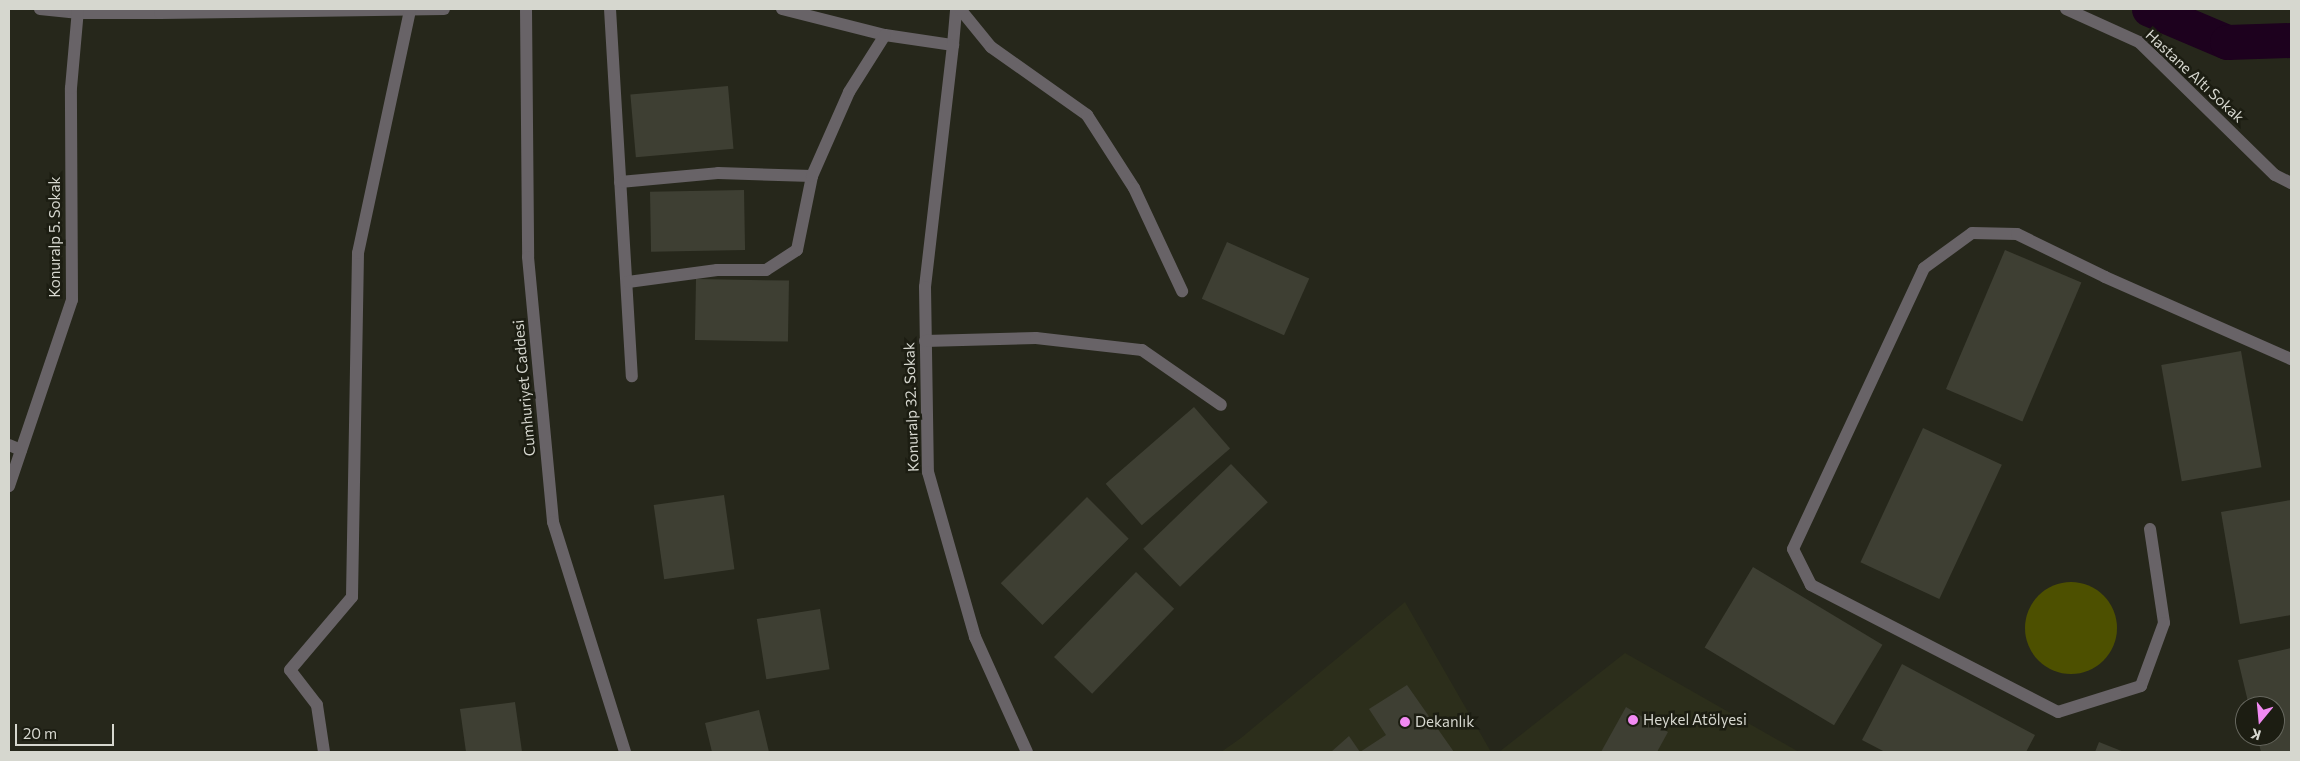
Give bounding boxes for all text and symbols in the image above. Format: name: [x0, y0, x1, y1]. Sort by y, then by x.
street label: Hastane Altı Sokak: [2142, 26, 2248, 126]
street label: Konuralp 5. Sokak: [46, 176, 64, 298]
street label: Cumhuriyet Caddesi: [509, 319, 539, 457]
street label: Konuralp 32. Sokak: [900, 342, 922, 472]
north arrow: [2235, 696, 2285, 746]
place label: Heykel Atölyesi: [1643, 711, 1747, 729]
place label: Dekanlık: [1415, 713, 1474, 731]
scale bar: [18, 714, 116, 746]
marker: Heykel Atölyesi: [1627, 714, 1639, 726]
marker: Dekanlık: [1399, 716, 1411, 728]
text: 20 m: [23, 724, 57, 742]
text: K: [2249, 725, 2263, 744]

